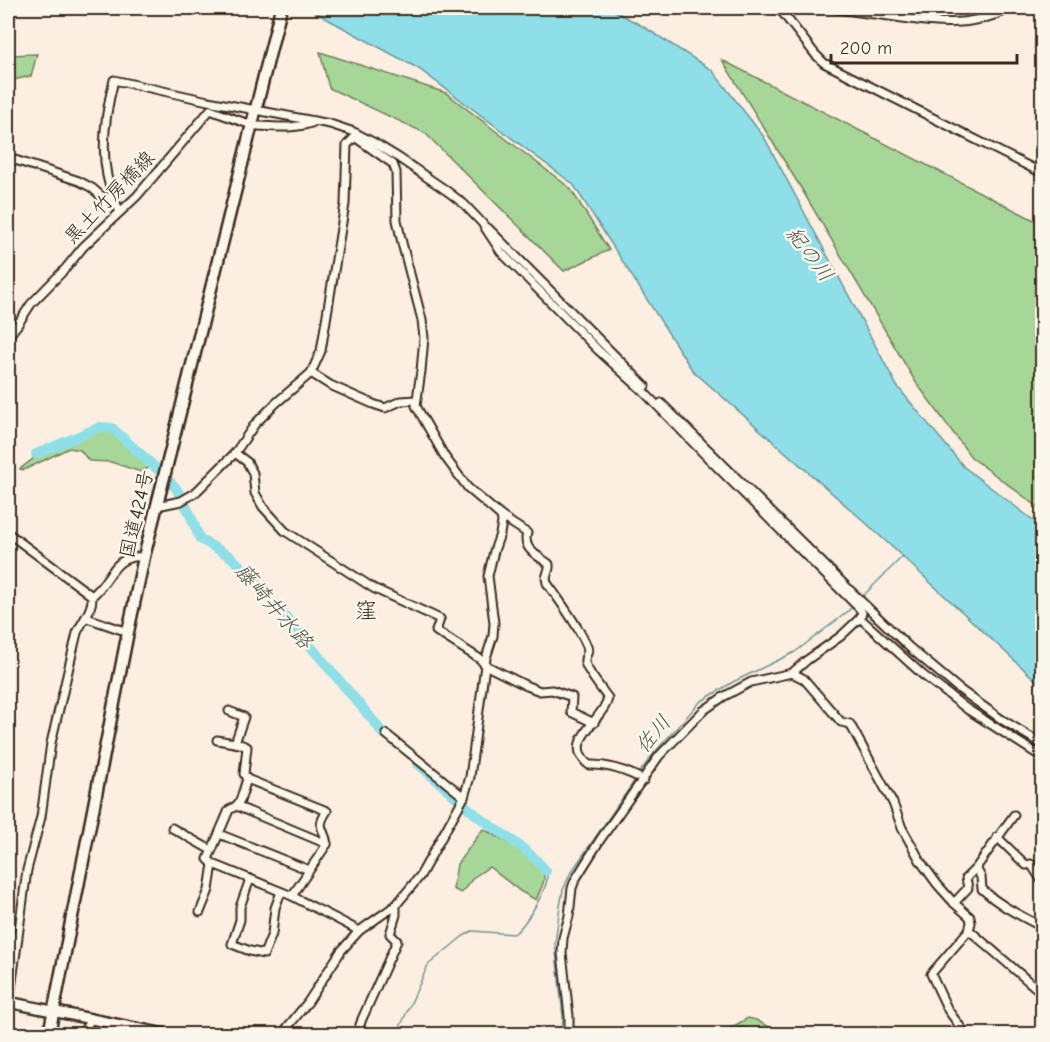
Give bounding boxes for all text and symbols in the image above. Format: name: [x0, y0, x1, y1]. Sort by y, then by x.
scale bar: [831, 27, 1017, 65]
text: 200 m: [840, 38, 892, 59]
street label: 黒土竹房橋線: [59, 146, 159, 248]
water label: 紀の川: [781, 222, 839, 286]
street label: 国道424号: [115, 468, 158, 560]
water label: 藤崎井水路: [231, 559, 318, 654]
district label: 窪: [355, 598, 377, 624]
water label: 佐川: [630, 710, 676, 758]

